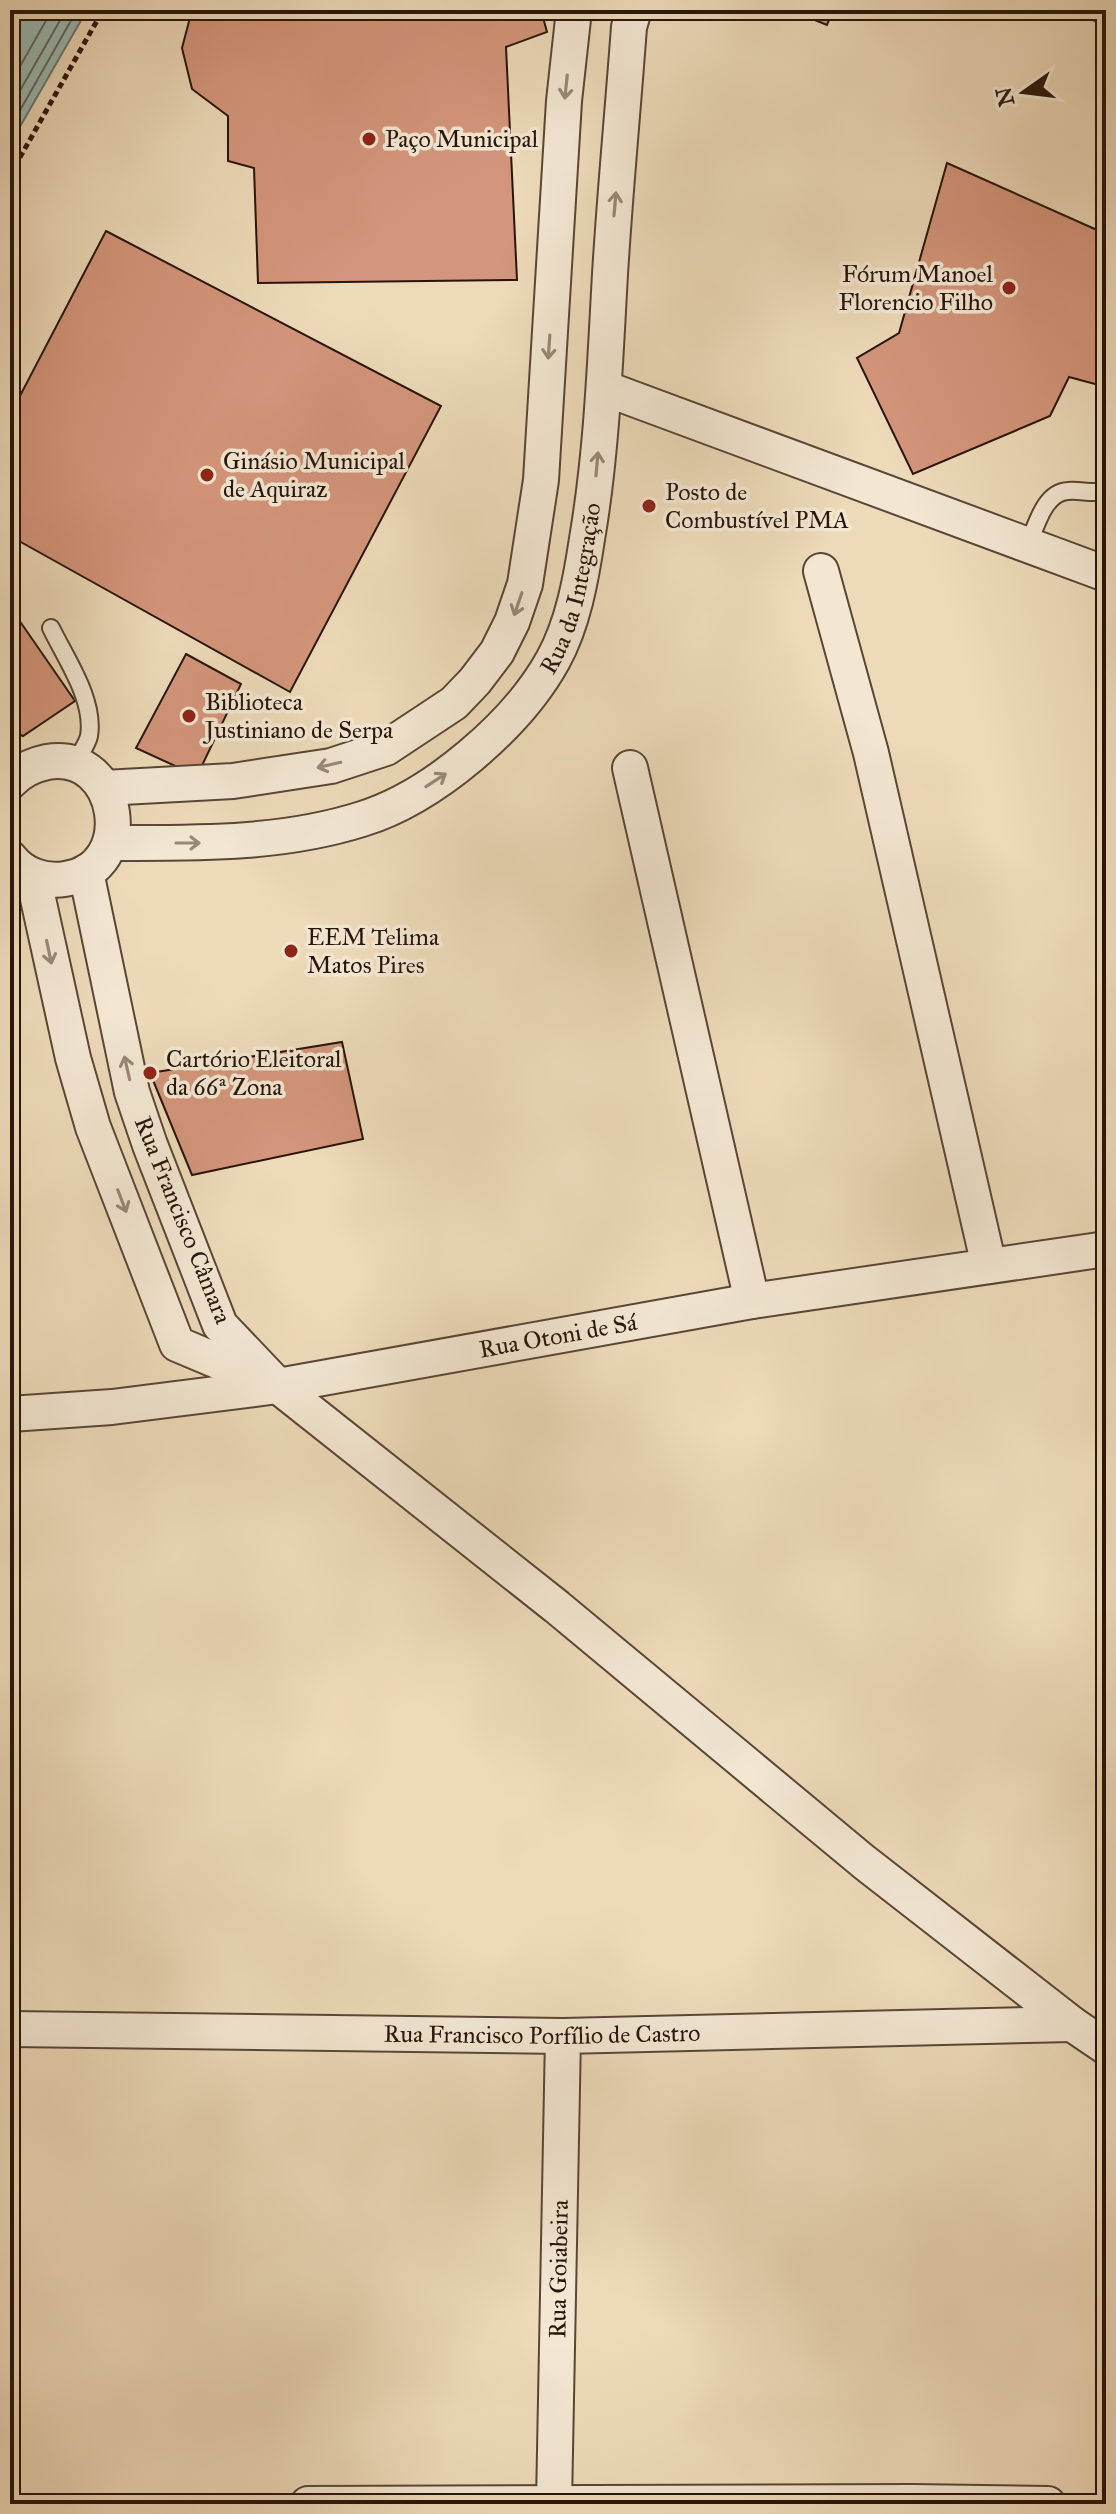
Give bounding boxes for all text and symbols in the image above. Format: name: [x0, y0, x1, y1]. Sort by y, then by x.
north arrow: [984, 52, 1064, 132]
one-way arrow: [558, 74, 573, 100]
text: N: [990, 84, 1020, 109]
place label: Paço Municipal: [385, 124, 539, 154]
marker: Paço Municipal: [360, 130, 378, 148]
one-way arrow: [608, 191, 623, 218]
place label: Fórum Manoel Florencio Filho: [839, 259, 994, 317]
marker: Fórum Manoel Florencio Filho: [1000, 279, 1018, 297]
one-way arrow: [541, 333, 556, 360]
place label: Ginásio Municipal de Aquiraz: [223, 446, 406, 504]
one-way arrow: [590, 451, 605, 478]
marker: Ginásio Municipal de Aquiraz: [198, 466, 216, 484]
place label: Posto de Combustível PMA: [665, 477, 849, 535]
marker: Posto de Combustível PMA: [640, 497, 658, 515]
street label: Rua da Integração: [533, 501, 607, 680]
one-way arrow: [509, 591, 524, 616]
place label: Biblioteca Justiniano de Serpa: [202, 687, 394, 745]
marker: Biblioteca Justiniano de Serpa: [180, 707, 198, 725]
one-way arrow: [317, 758, 343, 773]
one-way arrow: [424, 772, 446, 788]
one-way arrow: [174, 835, 201, 851]
place label: EEM Telima Matos Pires: [307, 922, 440, 980]
one-way arrow: [43, 939, 58, 965]
marker: EEM Telima Matos Pires: [282, 942, 300, 960]
place label: Cartório Eleitoral da 66ª Zona: [166, 1044, 342, 1102]
one-way arrow: [119, 1056, 134, 1082]
marker: Cartório Eleitoral da 66ª Zona: [141, 1064, 159, 1082]
street label: Rua Francisco Câmara: [128, 1112, 239, 1329]
one-way arrow: [116, 1188, 130, 1213]
street label: Rua Otoni de Sá: [477, 1307, 640, 1365]
street label: Rua Francisco Porfílio de Castro: [383, 2018, 701, 2051]
street label: Rua Goiabeira: [542, 2199, 575, 2339]

